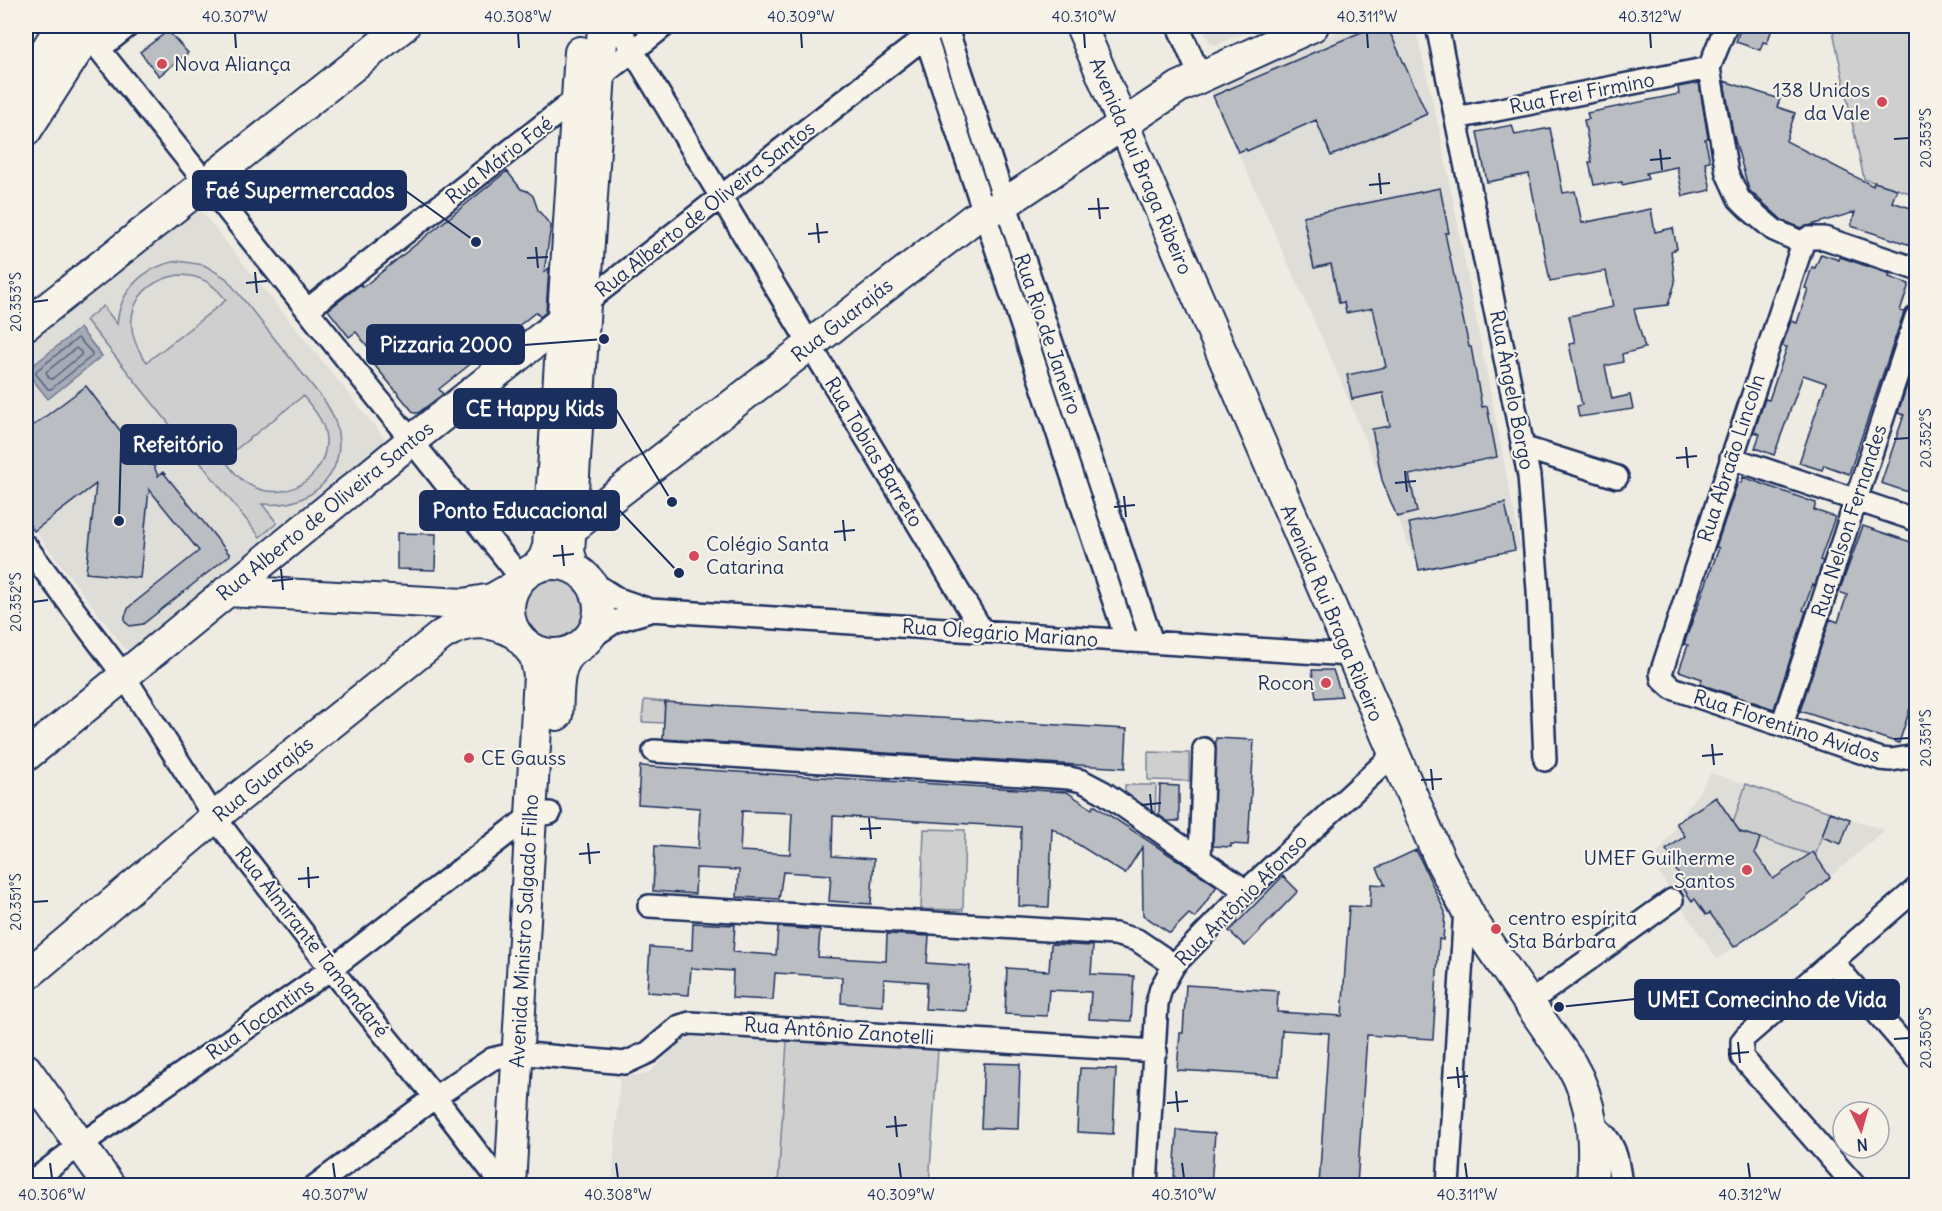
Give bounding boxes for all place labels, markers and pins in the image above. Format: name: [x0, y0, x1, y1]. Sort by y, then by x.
place label: Nova Aliança: [174, 51, 291, 76]
marker: Nova Aliança: [155, 57, 169, 71]
place label: 138 Unidos da Vale: [1773, 77, 1870, 125]
marker: 138 Unidos da Vale: [1875, 95, 1889, 109]
callout: Faé Supermercados: [193, 171, 406, 210]
callout: Pizzaria 2000: [367, 325, 524, 364]
callout: CE Happy Kids: [454, 389, 616, 428]
callout: Refeitório: [121, 425, 236, 464]
callout: Ponto Educacional: [420, 491, 619, 530]
place label: Colégio Santa Catarina: [706, 531, 829, 579]
marker: Colégio Santa Catarina: [687, 549, 701, 563]
place label: Rocon: [1257, 670, 1314, 695]
marker: Rocon: [1319, 676, 1333, 690]
place label: CE Gauss: [481, 745, 566, 770]
marker: CE Gauss: [462, 751, 476, 765]
place label: UMEF Guilherme Santos: [1584, 845, 1735, 893]
marker: UMEF Guilherme Santos: [1740, 863, 1754, 877]
place label: centro espírita Sta Bárbara: [1508, 905, 1637, 953]
marker: centro espírita Sta Bárbara: [1489, 922, 1503, 936]
callout: UMEI Comecinho de Vida: [1635, 980, 1899, 1019]

